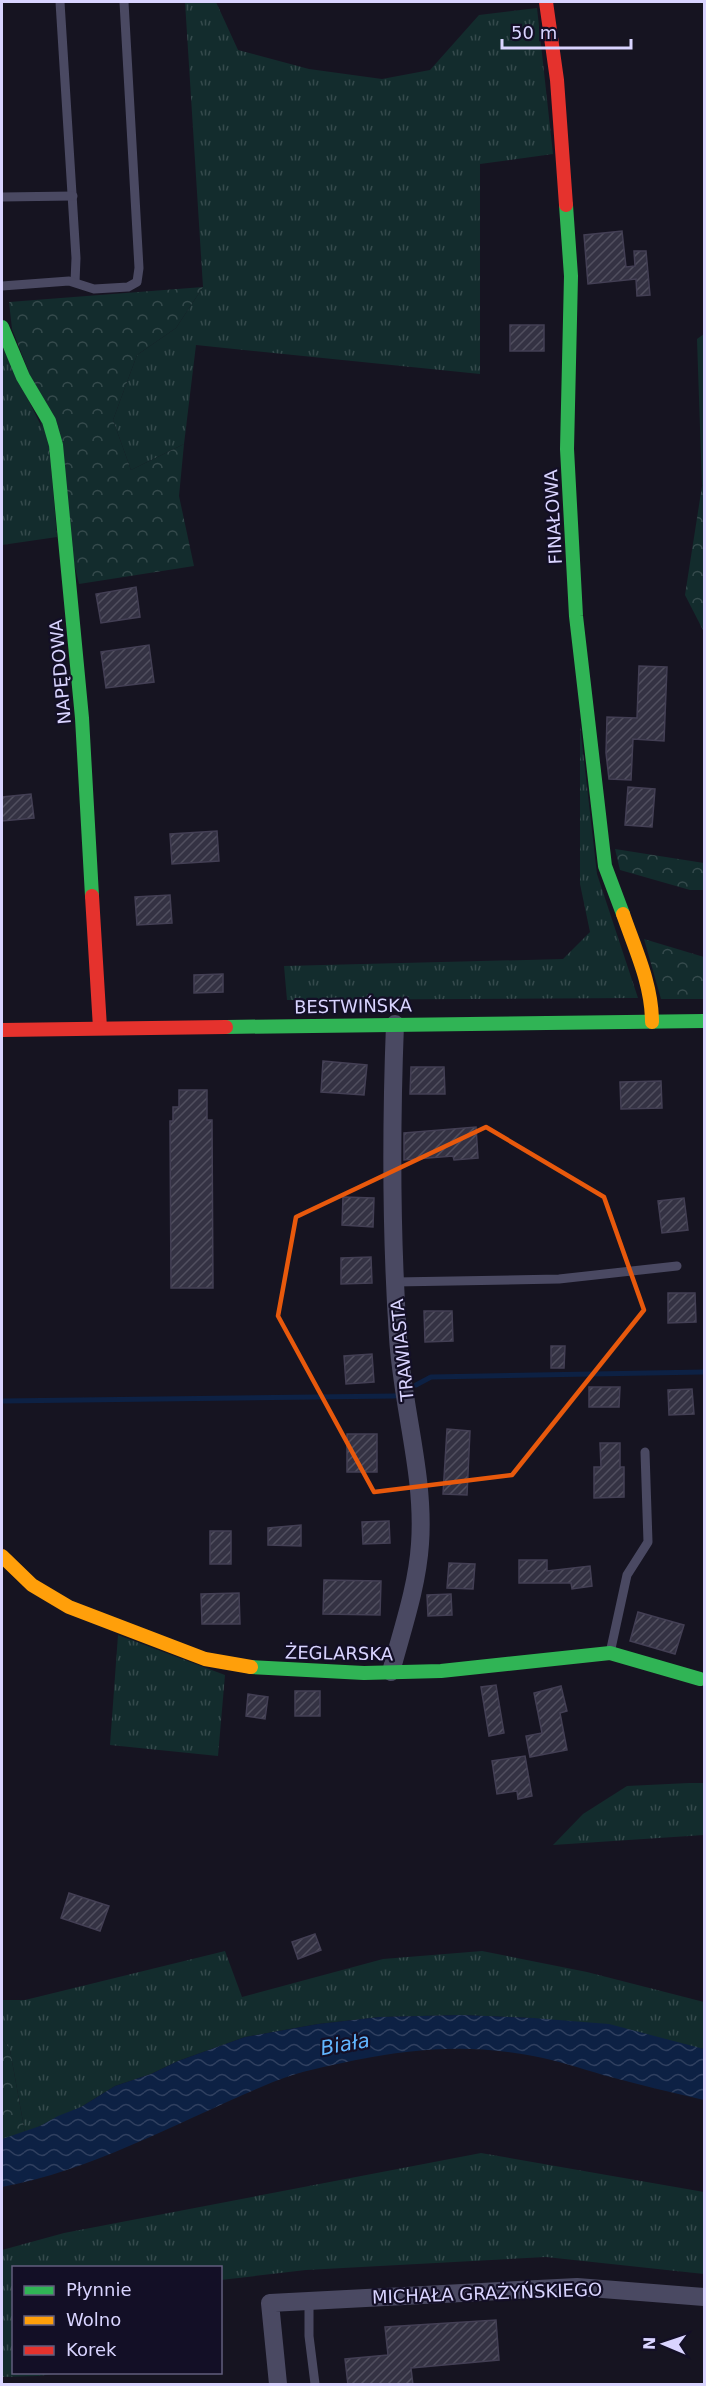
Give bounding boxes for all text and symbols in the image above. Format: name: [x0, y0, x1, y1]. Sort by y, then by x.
scale bar: [502, 12, 631, 50]
text: 50 m: [511, 22, 557, 43]
street label: FINAŁOWA: [540, 468, 566, 565]
street label: NAPĘDOWA: [45, 618, 75, 725]
street label: BESTWIŃSKA: [294, 994, 413, 1018]
street label: TRAWIASTA: [386, 1297, 418, 1403]
street label: ŻEGLARSKA: [285, 1642, 394, 1664]
water label: Biała: [319, 2028, 371, 2060]
legend: [12, 2266, 222, 2374]
street label: MICHAŁA GRAŻYŃSKIEGO: [372, 2278, 602, 2308]
text: Płynnie: [66, 2279, 132, 2300]
text: Wolno: [66, 2309, 121, 2330]
north arrow: [634, 2314, 694, 2374]
text: N: [640, 2336, 659, 2351]
text: Korek: [66, 2339, 117, 2360]

